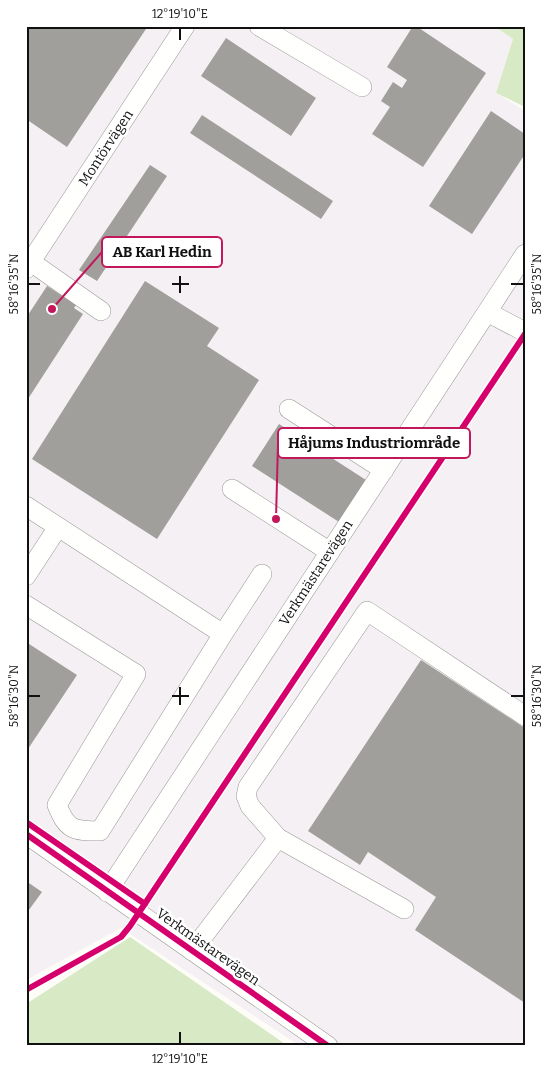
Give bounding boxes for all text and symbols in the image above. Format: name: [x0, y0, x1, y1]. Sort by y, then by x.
text: 12°19'10"E: [152, 7, 208, 21]
street label: Montörvägen: [75, 107, 137, 189]
callout: AB Karl Hedin: [102, 237, 222, 267]
text: AB Karl Hedin: [112, 243, 212, 261]
text: 58°16'35"N: [7, 253, 21, 315]
text: 58°16'35"N: [530, 253, 544, 315]
callout: Håjums Industriområde: [278, 428, 470, 458]
text: Håjums Industriområde: [288, 434, 460, 452]
street label: Verkmästarevägen: [276, 517, 357, 629]
text: 58°16'30"N: [7, 664, 21, 727]
text: 58°16'30"N: [530, 664, 544, 727]
street label: Verkmästarevägen: [153, 905, 263, 989]
text: 12°19'10"E: [152, 1052, 208, 1066]

